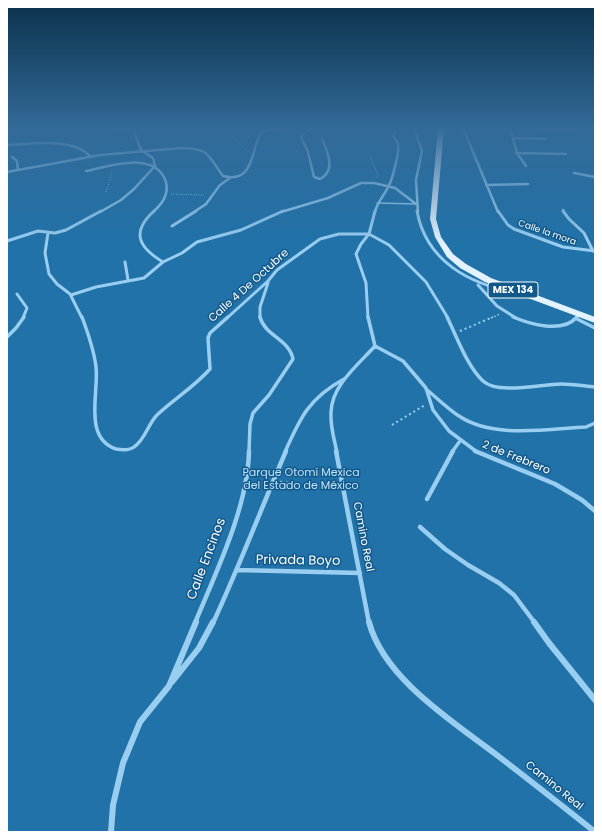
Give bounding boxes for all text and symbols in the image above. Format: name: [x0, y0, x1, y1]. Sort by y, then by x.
street label: Calle la mora: [517, 218, 577, 248]
street label: Calle 4 De Octubre: [206, 247, 292, 325]
road number: MEX 134: [488, 282, 538, 298]
street label: 2 de Frebrero: [480, 438, 552, 478]
park label: Parque Otomí Mexica del Estado de México: [242, 466, 360, 492]
street label: Camino Real: [350, 501, 376, 573]
street label: Calle Encinos: [184, 516, 230, 602]
street label: Privada Boyo: [256, 552, 340, 570]
street label: Camino Real: [522, 759, 586, 813]

